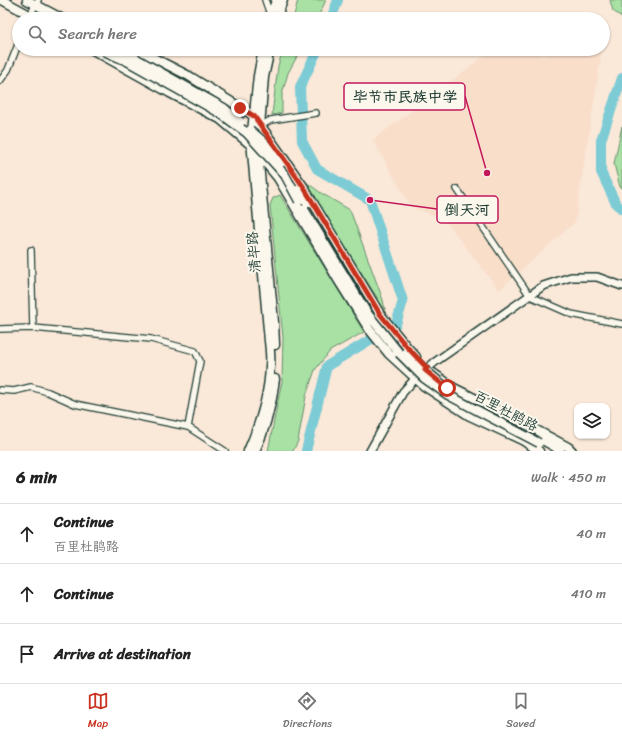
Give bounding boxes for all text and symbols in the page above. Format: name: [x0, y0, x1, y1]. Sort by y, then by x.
search box: [12, 12, 610, 56]
text: Search here: [58, 21, 137, 47]
icon: search: [26, 23, 48, 45]
callout: 毕节市民族中学: [344, 83, 465, 110]
text: 毕节市民族中学: [352, 84, 458, 110]
route end: [231, 99, 249, 117]
callout: 倒天河: [437, 196, 498, 223]
text: 倒天河: [444, 197, 490, 223]
street label: 清毕路: [240, 230, 268, 274]
route start: [438, 379, 456, 397]
street label: 百里杜鹃路: [469, 384, 543, 438]
map controls: [574, 403, 610, 439]
button: layers: [574, 403, 610, 439]
text: 6 min: [16, 462, 57, 492]
text: Walk · 450 m: [531, 466, 606, 489]
text: Continue: [54, 509, 114, 535]
text: 40 m: [576, 522, 606, 545]
icon: ahead: [16, 523, 38, 545]
text: 百里杜鹃路: [54, 535, 119, 558]
text: Continue: [54, 581, 114, 607]
text: 410 m: [571, 582, 606, 605]
icon: ahead: [16, 583, 38, 605]
text: Arrive at destination: [54, 641, 191, 667]
icon: arrive: [16, 643, 38, 665]
tab: Map: [87, 690, 109, 733]
tab: Directions: [283, 690, 332, 733]
tab: Saved: [506, 690, 535, 733]

